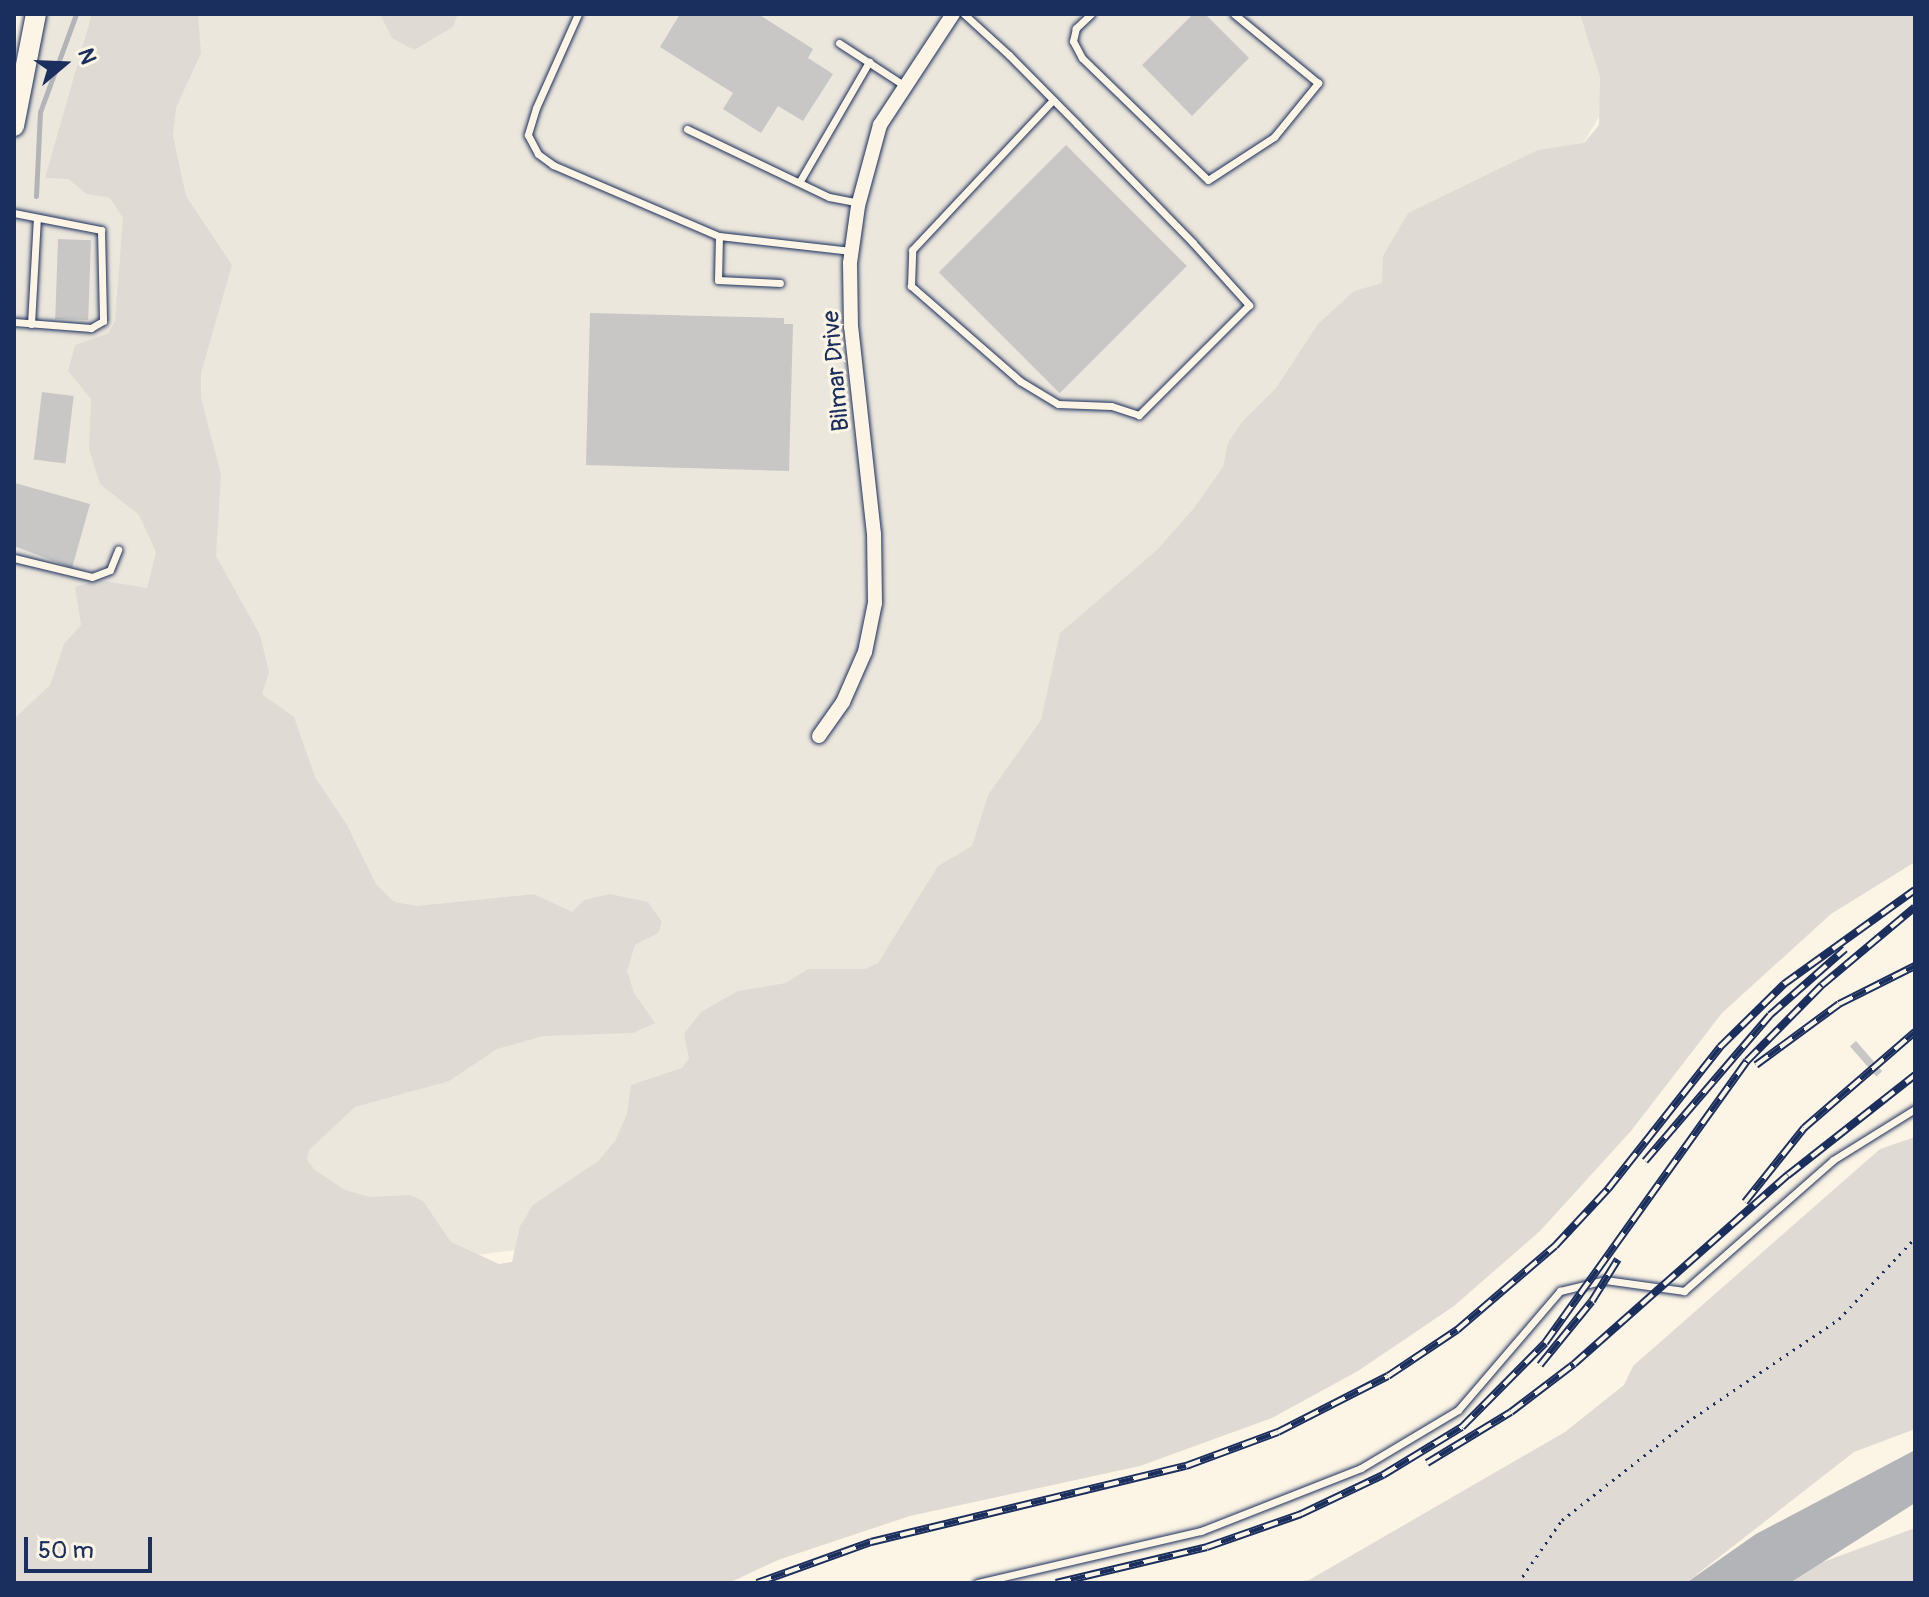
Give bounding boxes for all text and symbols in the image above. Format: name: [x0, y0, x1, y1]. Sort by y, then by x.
north arrow: [24, 24, 104, 104]
text: N: [71, 45, 102, 68]
street label: Bilmar Drive: [816, 309, 856, 433]
scale bar: [28, 1521, 156, 1571]
text: 50 m: [38, 1536, 94, 1565]

